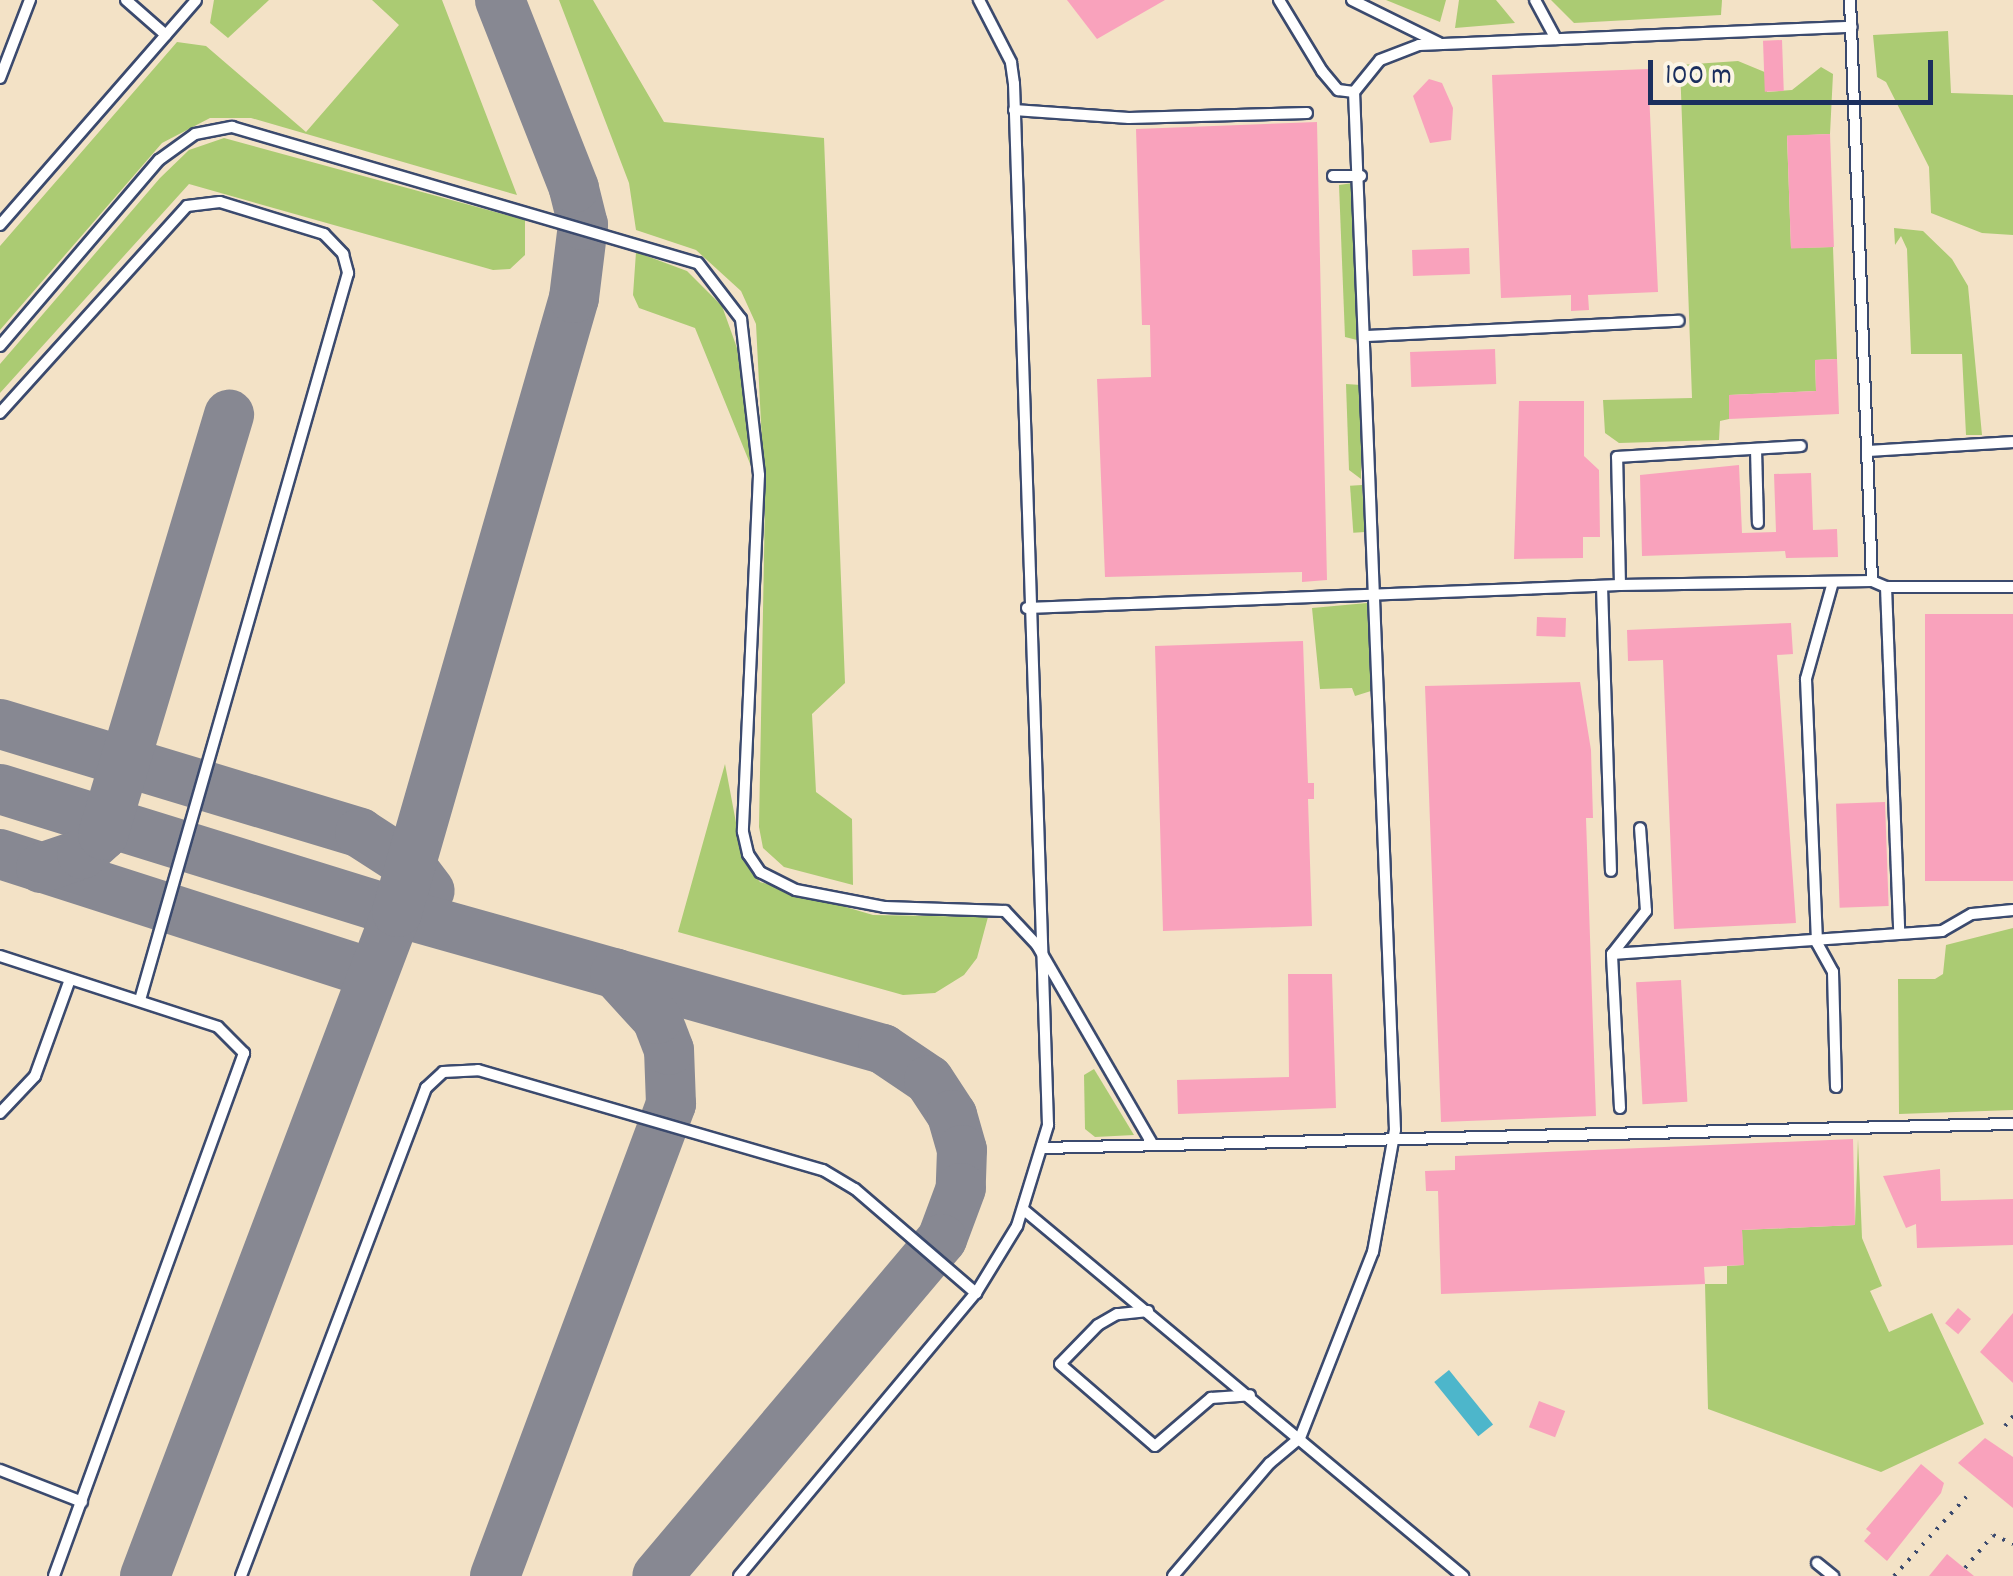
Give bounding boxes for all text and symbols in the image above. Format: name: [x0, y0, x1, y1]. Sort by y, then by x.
scale bar: [1653, 40, 1938, 102]
text: 100 m: [1665, 56, 1732, 99]

